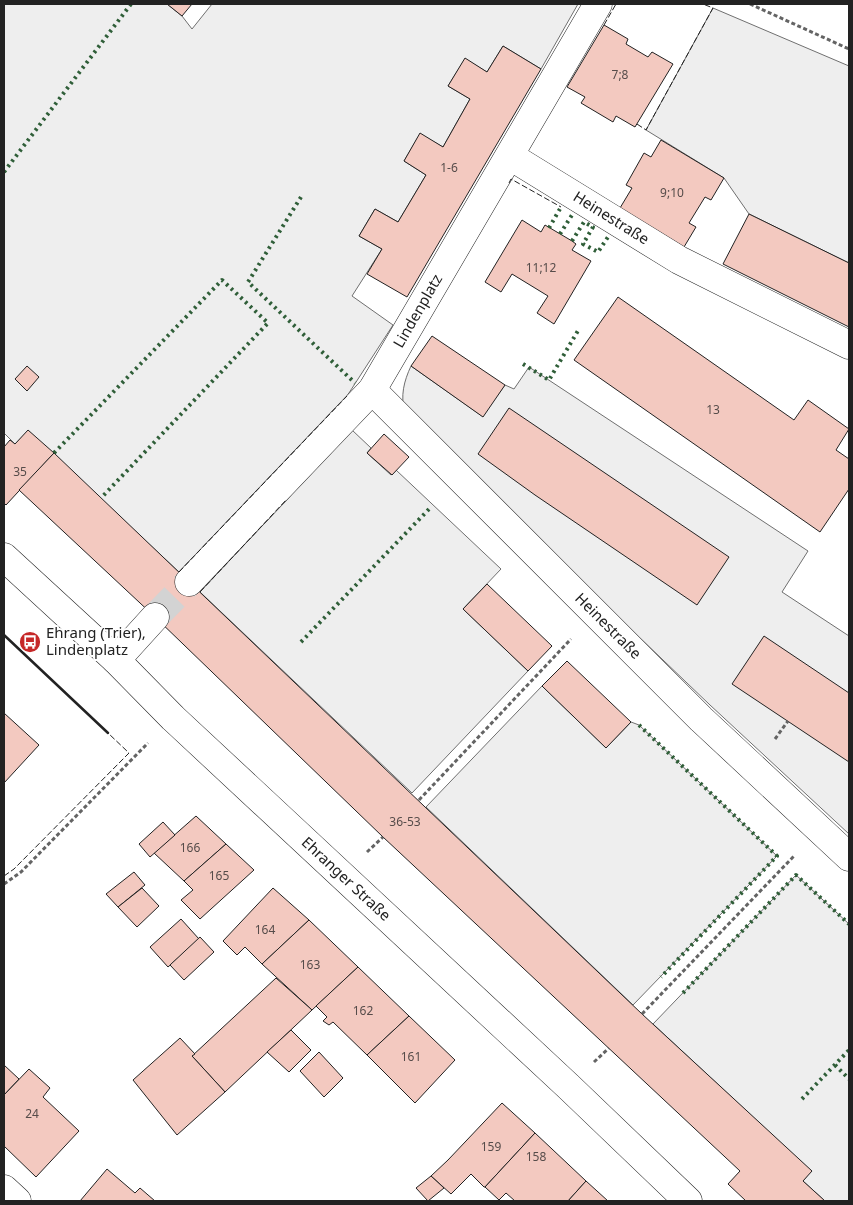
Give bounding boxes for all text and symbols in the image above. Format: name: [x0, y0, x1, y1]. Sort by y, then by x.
house number: 7;8: [612, 66, 629, 83]
house number: 1-6: [440, 159, 458, 176]
house number: 9;10: [660, 184, 684, 201]
street label: Heinestraße: [570, 186, 653, 248]
house number: 11;12: [526, 259, 556, 276]
street label: Lindenplatz: [388, 270, 446, 351]
house number: 13: [706, 401, 720, 418]
house number: 35: [13, 463, 27, 480]
street label: Heinestraße: [571, 588, 646, 663]
place label: Ehrang (Trier), Lindenplatz: [46, 622, 146, 659]
bus stop icon: Ehrang (Trier), Lindenplatz: [18, 630, 42, 654]
house number: 36-53: [389, 813, 421, 830]
street label: Ehranger Straße: [298, 832, 396, 925]
house number: 166: [180, 839, 200, 856]
house number: 165: [209, 867, 229, 884]
house number: 164: [255, 921, 275, 938]
house number: 163: [300, 956, 320, 973]
house number: 162: [353, 1002, 373, 1019]
house number: 161: [401, 1048, 421, 1065]
house number: 24: [25, 1105, 39, 1122]
house number: 159: [481, 1138, 501, 1155]
house number: 158: [526, 1148, 546, 1165]

